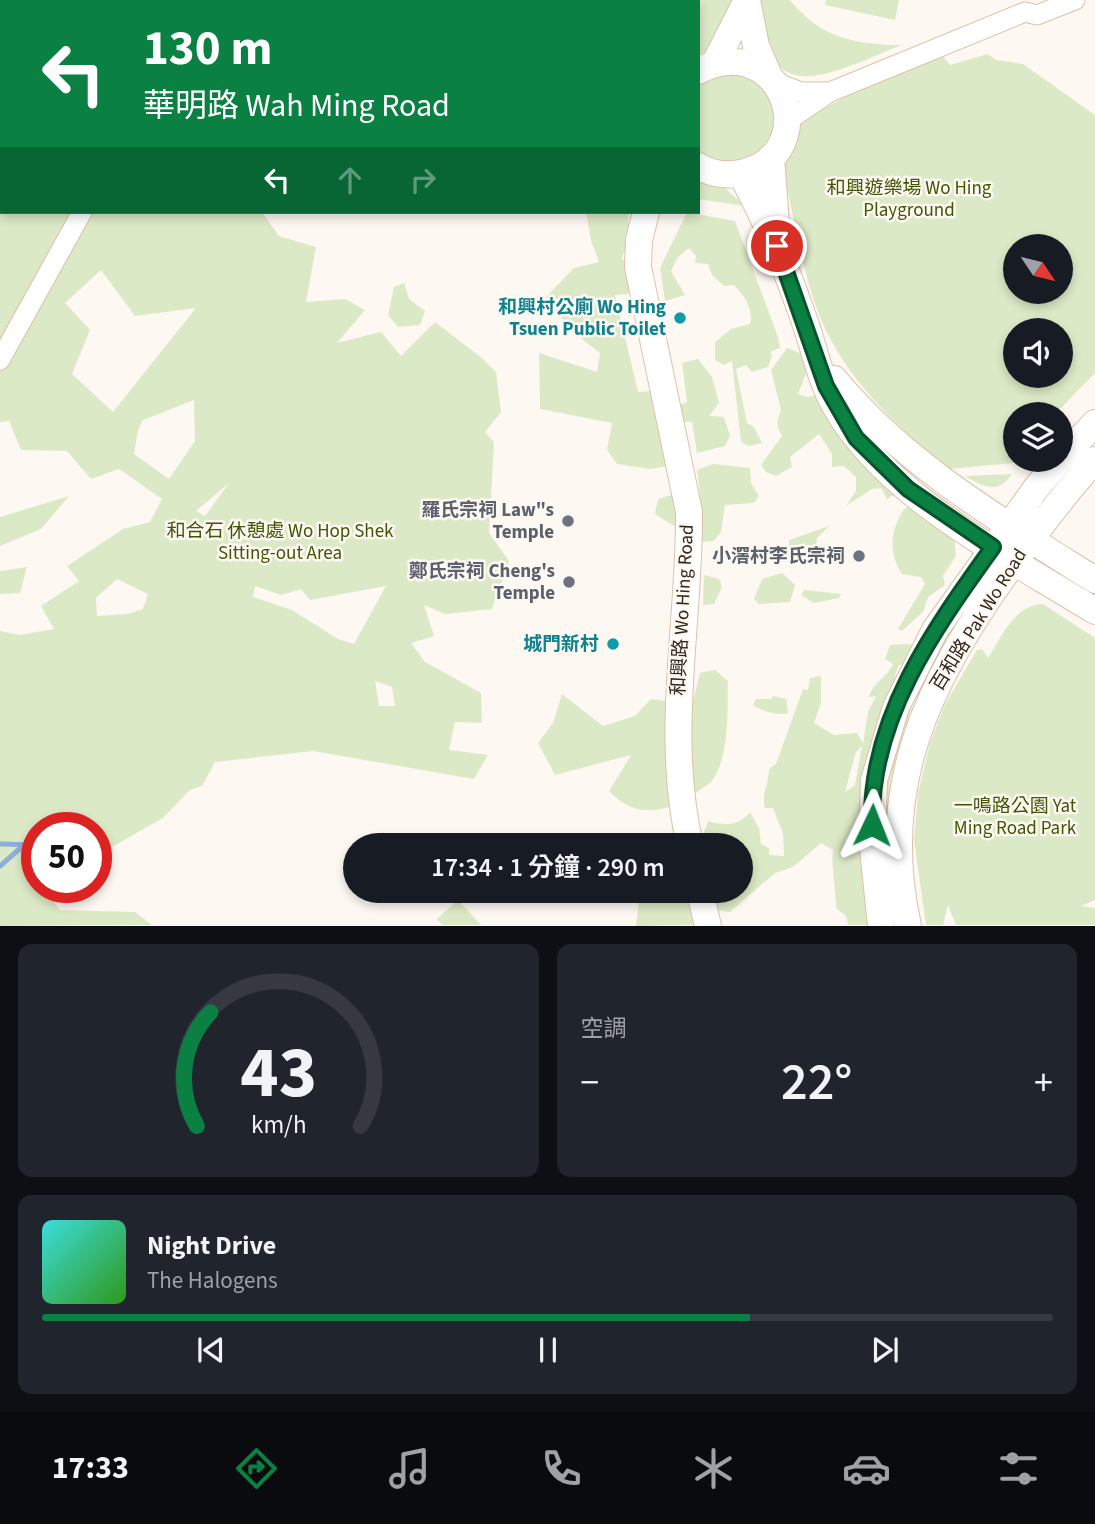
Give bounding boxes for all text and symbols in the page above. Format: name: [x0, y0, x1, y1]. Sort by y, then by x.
text: 130 m: [143, 14, 272, 84]
icon: left: [28, 28, 119, 119]
text: 華明路 Wah Ming Road: [143, 83, 450, 129]
icon: left: [258, 161, 296, 199]
icon: ahead: [331, 161, 369, 199]
icon: right: [404, 161, 442, 199]
park label: 和興遊樂場 Wo Hing Playground: [827, 175, 992, 224]
pin: [747, 216, 807, 276]
icon: arrive: [758, 227, 796, 265]
north arrow: [1003, 234, 1073, 304]
map controls: [1003, 234, 1073, 472]
place label: 和興村公廁 Wo Hing Tsuen Public Toilet: [498, 294, 666, 343]
marker: 和興村公廁 Wo Hing Tsuen Public Toilet: [672, 310, 688, 326]
button: sound: [1003, 318, 1073, 388]
button: layers: [1003, 402, 1073, 472]
place label: 羅氏宗祠 Law"s Temple: [421, 497, 554, 546]
marker: 羅氏宗祠 Law"s Temple: [560, 513, 576, 529]
park label: 和合石 休憩處 Wo Hop Shek Sitting-out Area: [167, 518, 394, 567]
street label: 和興路 Wo Hing Road: [665, 524, 701, 696]
place label: 小滘村李氏宗祠: [712, 543, 845, 570]
street label: 百和路 Pak Wo Road: [924, 544, 1034, 696]
marker: 小滘村李氏宗祠: [851, 548, 867, 564]
place label: 鄭氏宗祠 Cheng's Temple: [409, 558, 555, 607]
marker: 鄭氏宗祠 Cheng's Temple: [561, 574, 577, 590]
place label: 城門新村: [523, 631, 599, 658]
marker: 城門新村: [605, 636, 621, 652]
position arrow: [835, 788, 909, 862]
park label: 一鳴路公園 Yat Ming Road Park: [954, 793, 1077, 842]
speed limit sign: 50: [21, 812, 112, 903]
text: 17:34 · 1 分鐘 · 290 m: [431, 849, 665, 886]
text: 空調: [581, 1012, 627, 1045]
text: 43: [240, 1022, 317, 1126]
text: 22°: [781, 1046, 852, 1120]
text: −: [581, 1056, 599, 1110]
text: +: [1034, 1056, 1053, 1110]
text: km/h: [251, 1107, 306, 1143]
text: Night Drive: [147, 1227, 276, 1264]
text: The Halogens: [147, 1264, 278, 1297]
icon: previous: [192, 1331, 230, 1369]
icon: pause: [529, 1331, 567, 1369]
icon: next: [866, 1331, 904, 1369]
icon: directions: [232, 1444, 281, 1493]
icon: music: [385, 1444, 434, 1493]
icon: phone: [537, 1444, 586, 1493]
icon: climate: [689, 1444, 738, 1493]
icon: car: [842, 1444, 891, 1493]
icon: filters: [994, 1444, 1043, 1493]
text: 17:33: [52, 1445, 129, 1491]

